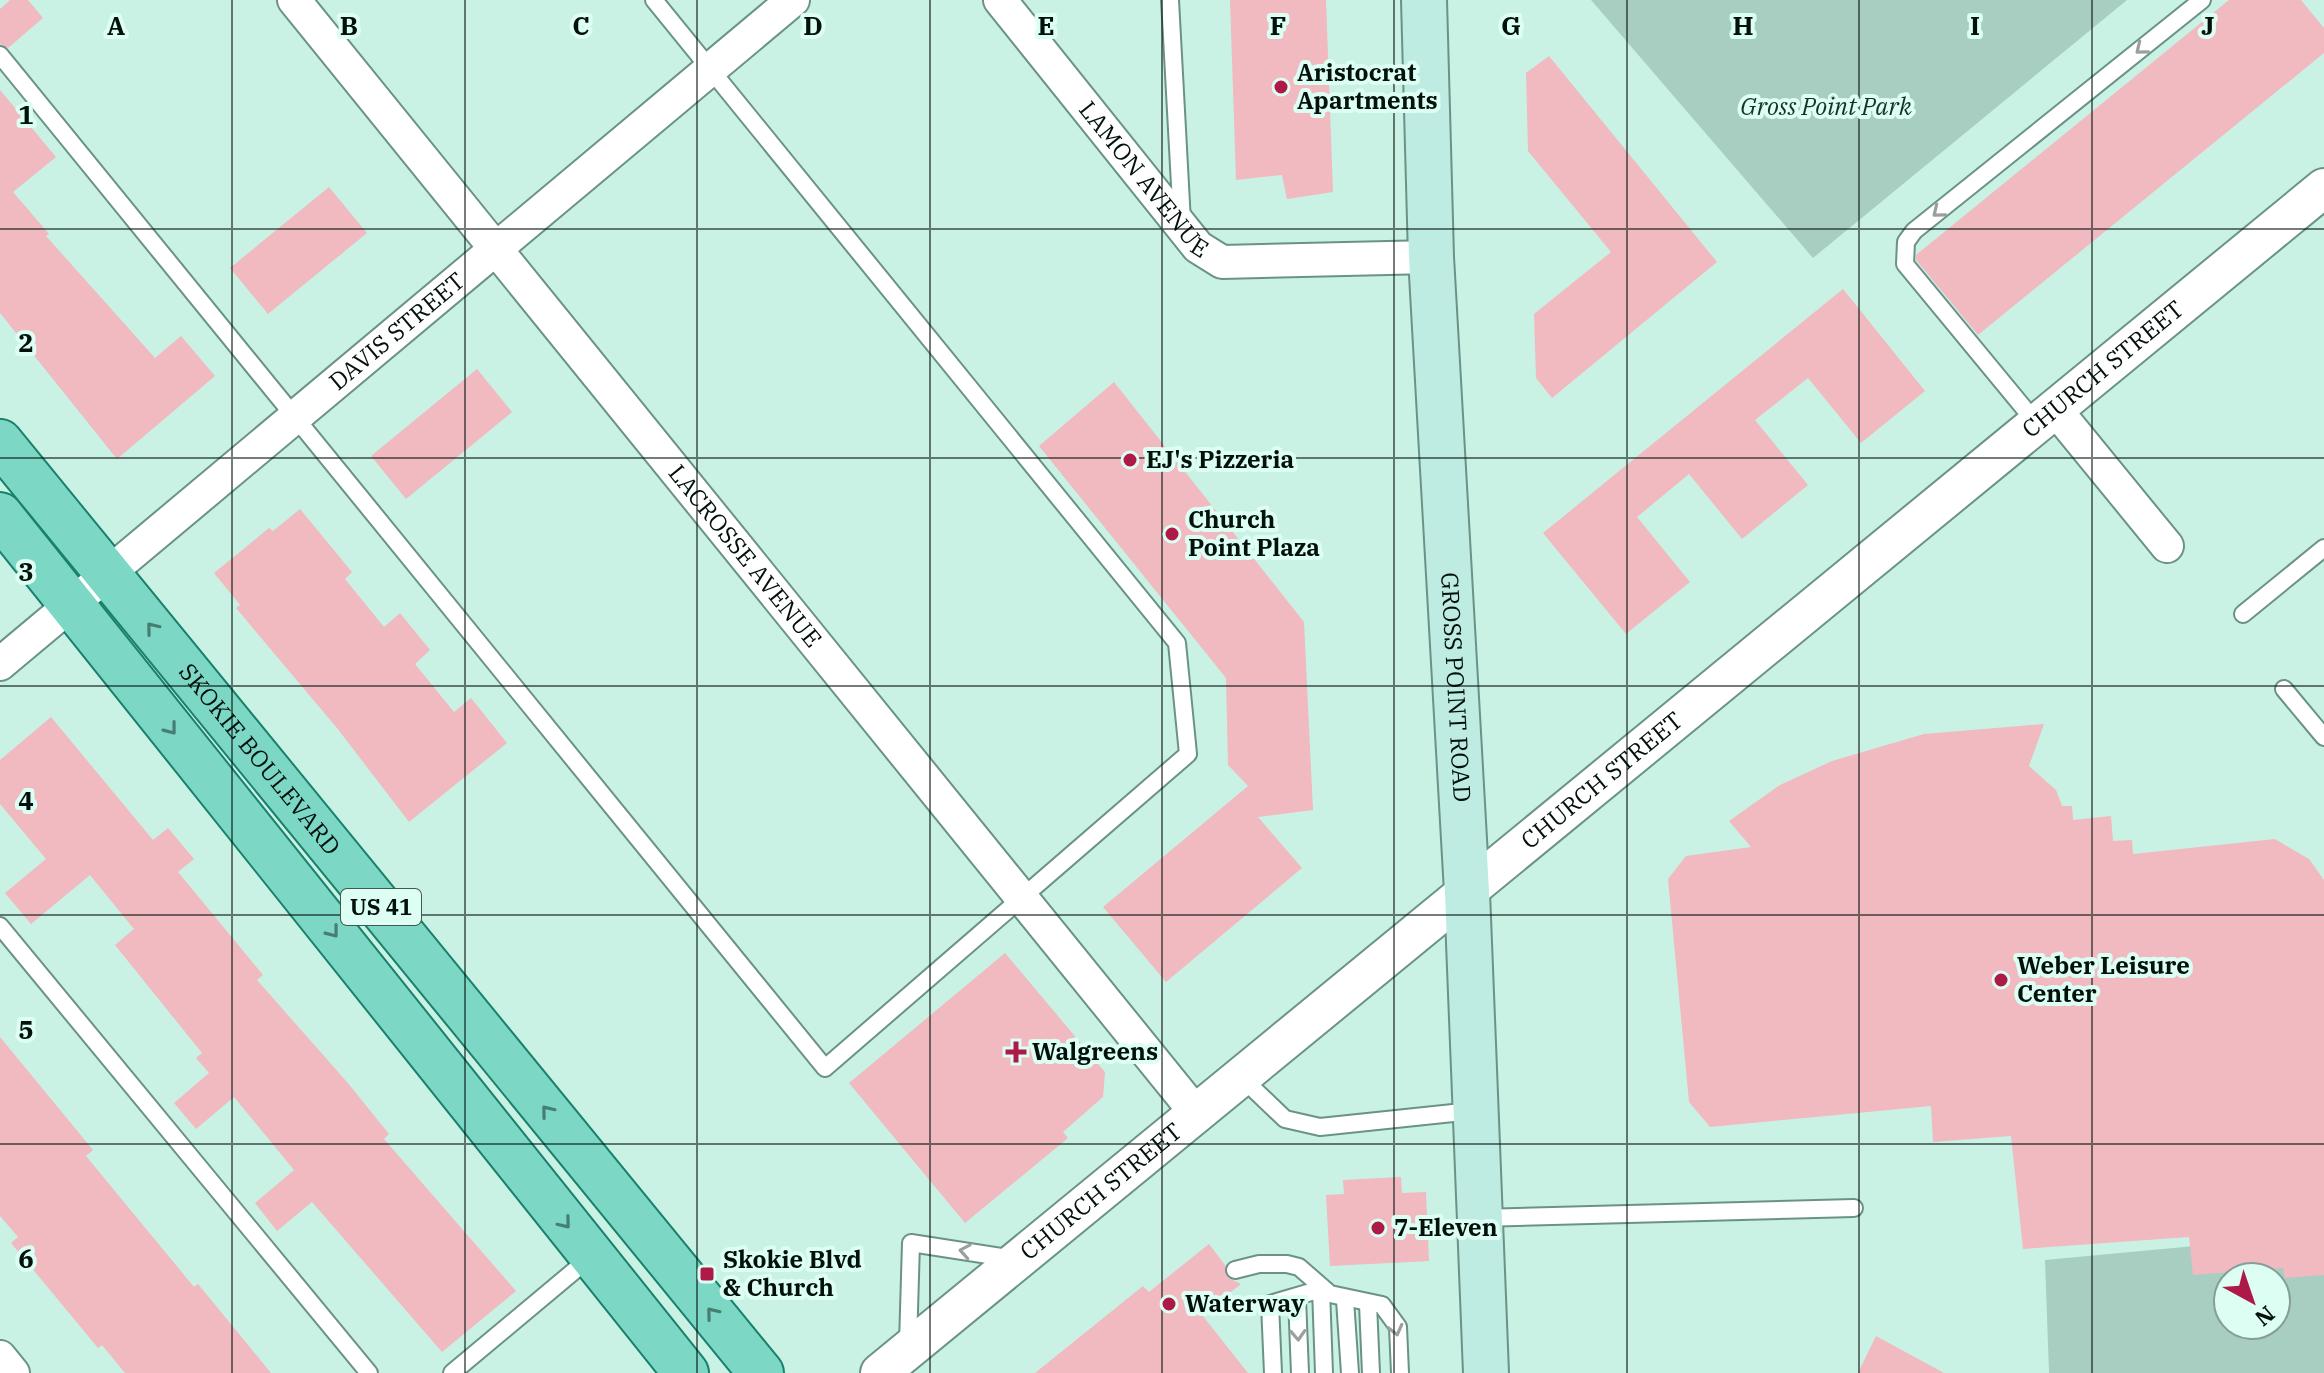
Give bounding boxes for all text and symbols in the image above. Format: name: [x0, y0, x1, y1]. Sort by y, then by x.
text: A: [107, 8, 125, 42]
text: B: [340, 8, 358, 42]
text: C: [572, 8, 590, 42]
text: D: [803, 8, 823, 42]
text: E: [1037, 8, 1055, 42]
text: F: [1270, 8, 1286, 42]
text: G: [1501, 8, 1521, 42]
text: H: [1732, 8, 1754, 42]
text: I: [1970, 8, 1980, 42]
text: J: [2201, 8, 2215, 42]
one-way arrow: [2136, 39, 2150, 54]
place label: Aristocrat Apartments: [1297, 56, 1438, 116]
marker: Aristocrat Apartments: [1272, 78, 1290, 96]
park label: Gross Point Park: [1740, 90, 1912, 122]
street label: LAMON AVENUE: [1072, 94, 1215, 265]
text: 1: [18, 97, 34, 131]
one-way arrow: [1932, 202, 1947, 216]
street label: DAVIS STREET: [322, 265, 471, 397]
street label: CHURCH STREET: [2015, 293, 2190, 444]
text: 2: [18, 325, 34, 359]
place label: EJ's Pizzeria: [1146, 443, 1294, 475]
marker: EJ's Pizzeria: [1121, 451, 1139, 469]
street label: LACROSSE AVENUE: [662, 458, 829, 654]
place label: Church Point Plaza: [1188, 503, 1320, 563]
marker: Church Point Plaza: [1163, 525, 1181, 543]
text: 3: [18, 554, 34, 588]
street label: GROSS POINT ROAD: [1434, 571, 1479, 803]
one-way arrow: [148, 622, 162, 637]
street label: SKOKIE BOULEVARD: [172, 656, 348, 861]
street label: CHURCH STREET: [1514, 704, 1689, 856]
one-way arrow: [162, 720, 176, 735]
text: 4: [18, 783, 34, 817]
road number: US 41: [341, 889, 421, 925]
one-way arrow: [324, 923, 338, 938]
place label: Weber Leisure Center: [2017, 949, 2190, 1009]
marker: Weber Leisure Center: [1992, 971, 2010, 989]
text: 5: [18, 1012, 34, 1046]
place label: Walgreens: [1032, 1035, 1158, 1067]
marker: Walgreens: [1007, 1043, 1025, 1061]
one-way arrow: [543, 1105, 557, 1120]
street label: CHURCH STREET: [1013, 1115, 1188, 1267]
place label: 7-Eleven: [1394, 1211, 1498, 1243]
one-way arrow: [555, 1214, 570, 1228]
marker: 7-Eleven: [1369, 1219, 1387, 1237]
text: 6: [18, 1241, 34, 1275]
place label: Skokie Blvd & Church: [723, 1243, 862, 1303]
one-way arrow: [958, 1243, 972, 1260]
north arrow: [2212, 1261, 2292, 1341]
marker: Skokie Blvd & Church: [698, 1265, 716, 1283]
place label: Waterway: [1185, 1287, 1305, 1319]
marker: Waterway: [1160, 1295, 1178, 1313]
text: N: [2249, 1300, 2281, 1333]
one-way arrow: [707, 1307, 722, 1322]
one-way arrow: [1387, 1322, 1404, 1336]
one-way arrow: [1290, 1329, 1307, 1342]

